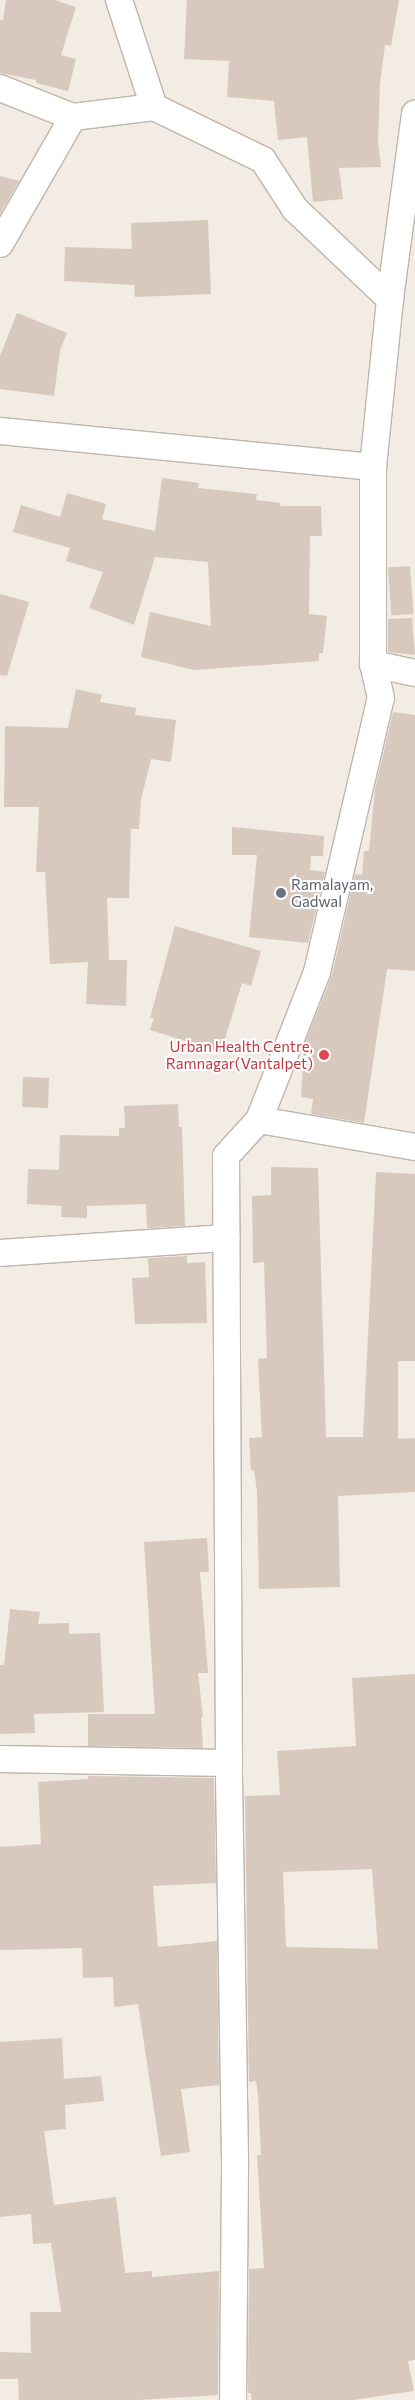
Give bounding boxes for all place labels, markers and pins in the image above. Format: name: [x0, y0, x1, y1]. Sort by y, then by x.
place label: Ramalayam, Gadwal: [291, 875, 373, 910]
marker: Ramalayam, Gadwal: [275, 887, 287, 899]
place label: Urban Health Centre, Ramnagar(Vantalpet): [166, 1037, 313, 1072]
marker: Urban Health Centre, Ramnagar(Vantalpet): [317, 1048, 331, 1062]

